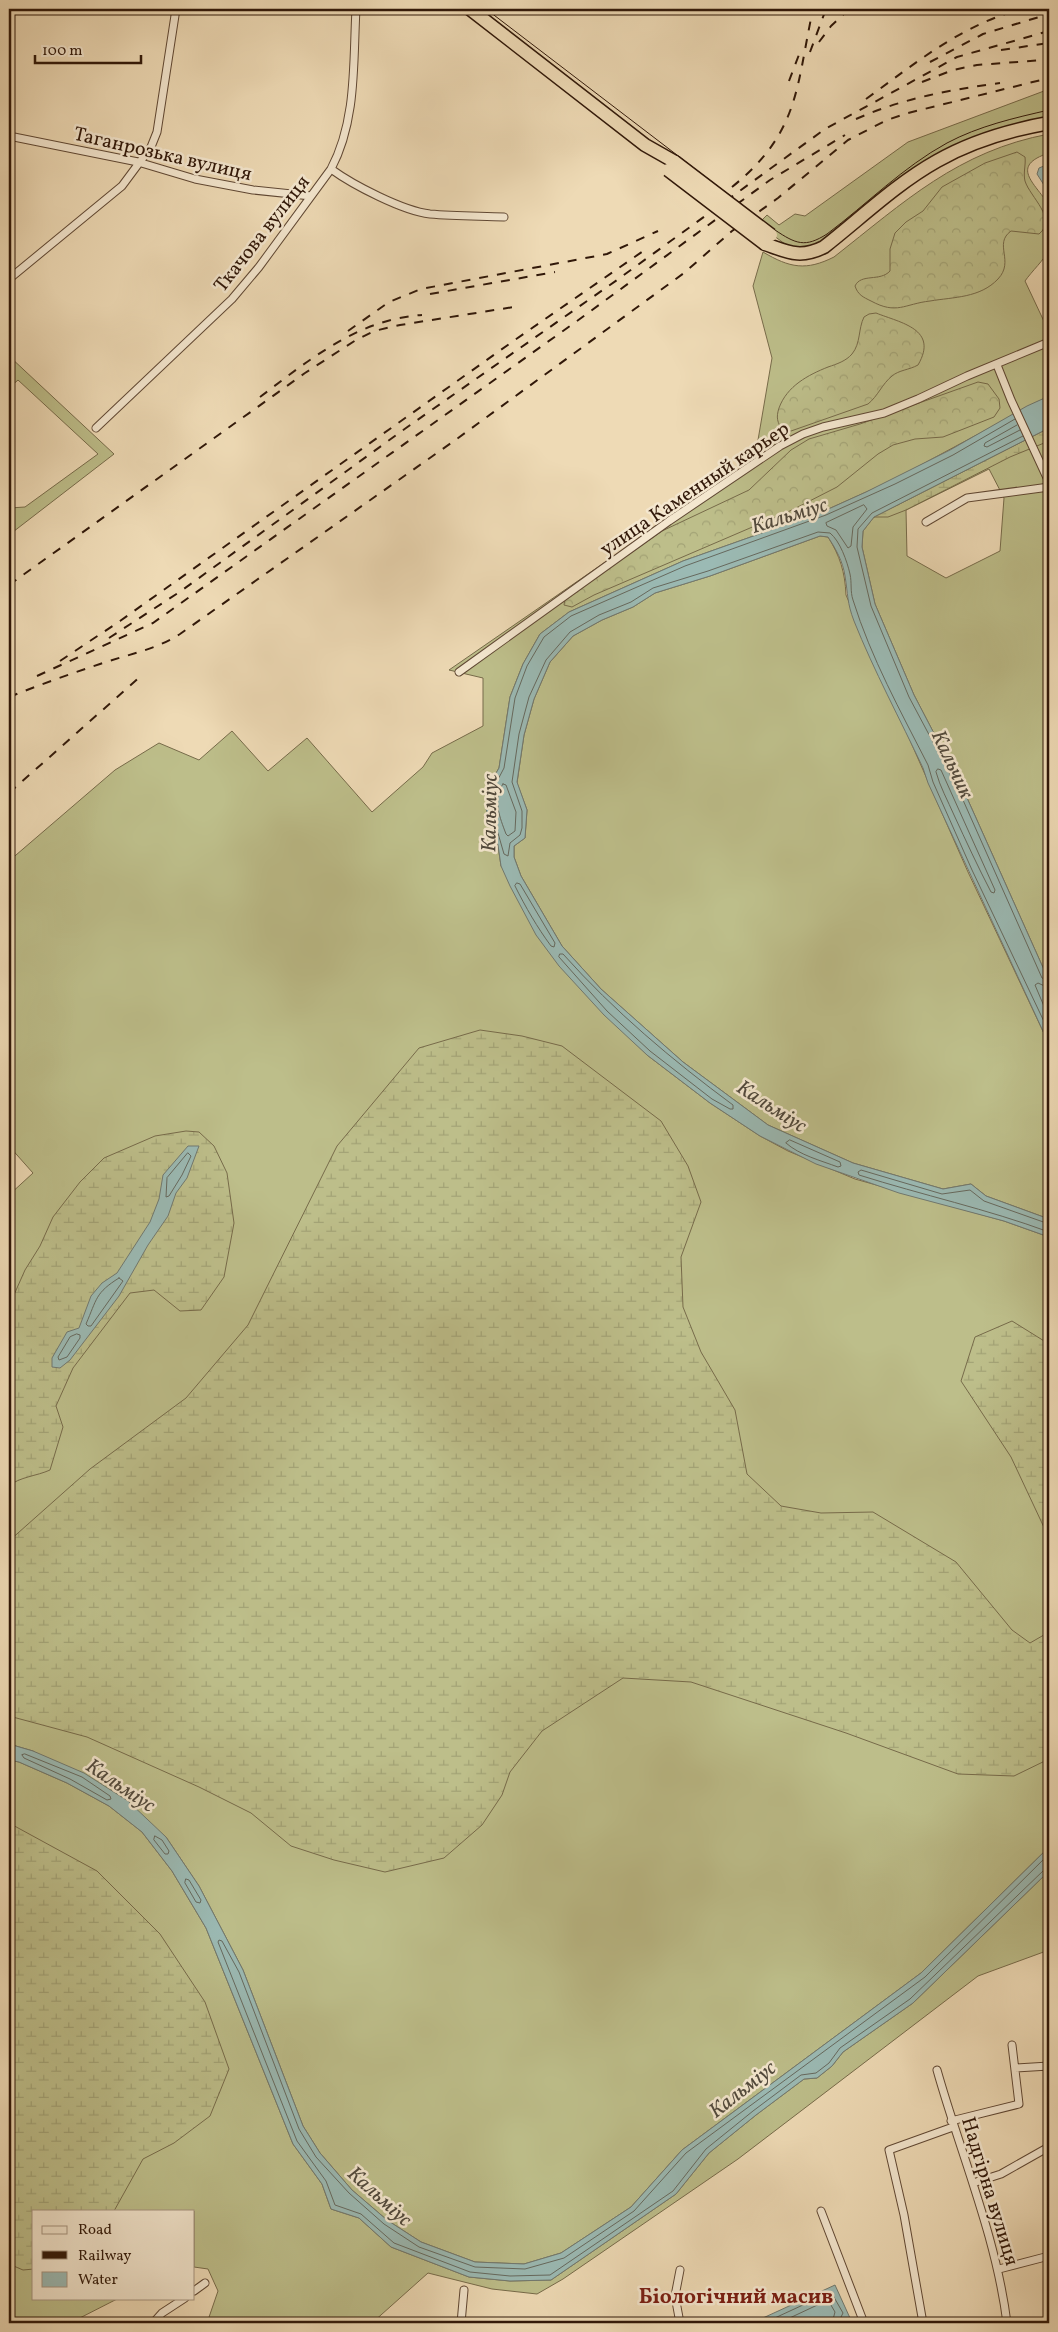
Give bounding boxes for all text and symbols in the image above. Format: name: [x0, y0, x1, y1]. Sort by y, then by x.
scale bar: [35, 32, 141, 64]
text: 100 m: [42, 41, 82, 62]
street label: Таганрозька вулиця: [71, 121, 254, 189]
street label: Ткачова вулиця: [208, 170, 317, 299]
street label: улица Каменный карьер: [595, 416, 795, 564]
water label: Кальміус: [748, 491, 832, 542]
water label: Кальчик: [923, 726, 981, 805]
water label: Кальміус: [475, 773, 506, 853]
water label: Кальміус: [730, 1074, 812, 1141]
water label: Кальміус: [80, 1752, 161, 1820]
water label: Кальміус: [703, 2054, 783, 2126]
street label: Надгірна вулиця: [953, 2114, 1025, 2269]
water label: Кальміус: [340, 2160, 418, 2234]
legend: [32, 2210, 195, 2300]
text: Road: [78, 2220, 112, 2241]
text: Railway: [78, 2246, 131, 2267]
text: Water: [78, 2270, 118, 2291]
district label: Біологічний масив: [639, 2283, 833, 2312]

